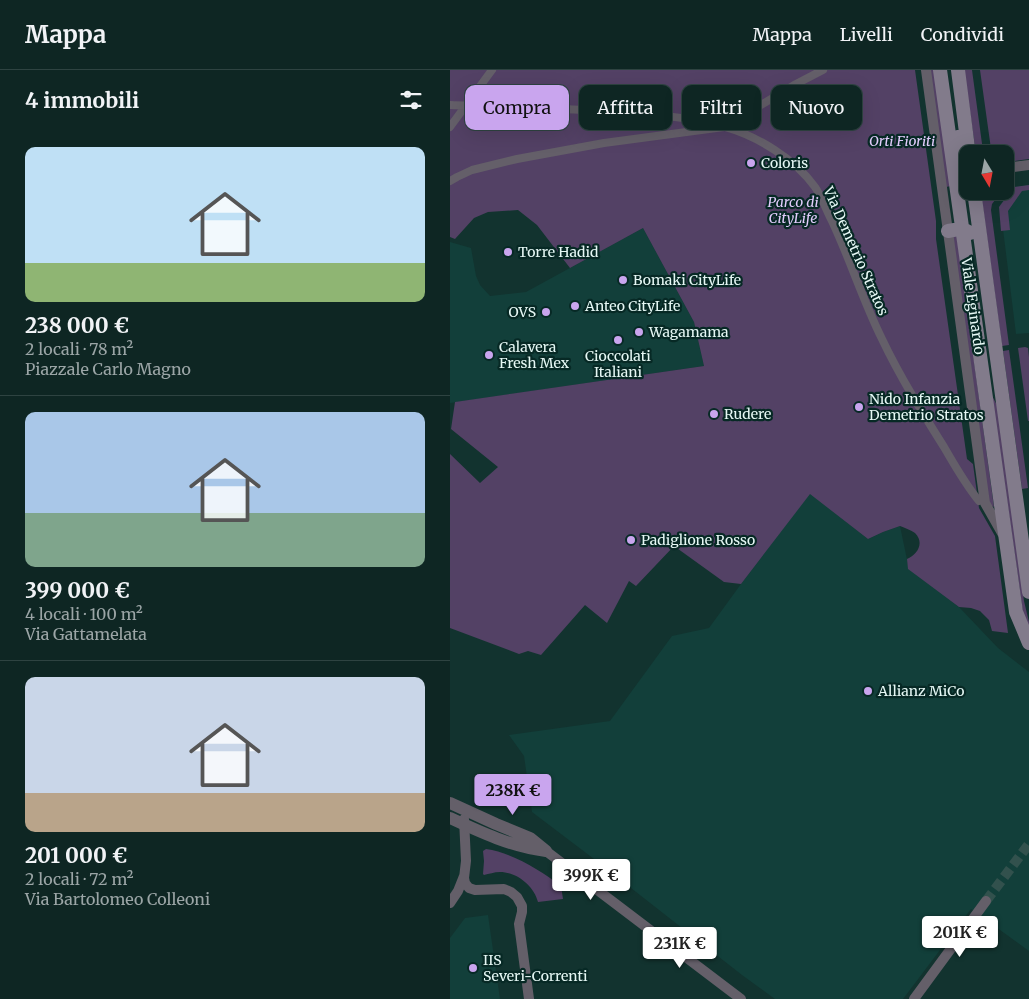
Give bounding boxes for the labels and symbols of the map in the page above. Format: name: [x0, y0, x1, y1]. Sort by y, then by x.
park label: Orti Fioriti: [869, 132, 935, 150]
north arrow: [959, 145, 1014, 200]
place label: Coloris: [761, 154, 808, 172]
marker: Coloris: [745, 157, 757, 169]
street label: Via Demetrio Stratos: [819, 183, 893, 318]
park label: Parco di CityLife: [767, 193, 819, 227]
place label: Torre Hadid: [518, 243, 599, 261]
marker: Torre Hadid: [502, 246, 514, 258]
street label: Viale Eginardo: [957, 255, 989, 356]
place label: Bomaki CityLife: [633, 271, 741, 289]
marker: Bomaki CityLife: [617, 274, 629, 286]
place label: Anteo CityLife: [584, 297, 680, 315]
marker: Anteo CityLife: [569, 300, 581, 312]
place label: OVS: [508, 303, 536, 321]
marker: OVS: [540, 306, 552, 318]
place label: Wagamama: [648, 323, 729, 341]
marker: Wagamama: [633, 326, 645, 338]
marker: Cioccolati Italiani: [612, 334, 624, 346]
place label: Calavera Fresh Mex: [499, 338, 570, 372]
place label: Cioccolati Italiani: [585, 347, 651, 381]
marker: Calavera Fresh Mex: [483, 349, 495, 361]
place label: Nido Infanzia Demetrio Stratos: [869, 390, 984, 424]
marker: Nido Infanzia Demetrio Stratos: [853, 401, 865, 413]
place label: Rudere: [724, 405, 771, 423]
marker: Rudere: [708, 408, 720, 420]
place label: Padiglione Rosso: [641, 531, 755, 549]
marker: Padiglione Rosso: [625, 534, 637, 546]
place label: Allianz MiCo: [877, 682, 964, 700]
marker: Allianz MiCo: [862, 685, 874, 697]
pin: 238K €: [472, 774, 554, 816]
pin: 399K €: [550, 858, 632, 901]
pin: 201K €: [919, 916, 1001, 958]
pin: 231K €: [639, 926, 721, 969]
place label: IIS Severi-Correnti: [483, 951, 588, 985]
marker: IIS Severi-Correnti: [467, 962, 479, 974]

